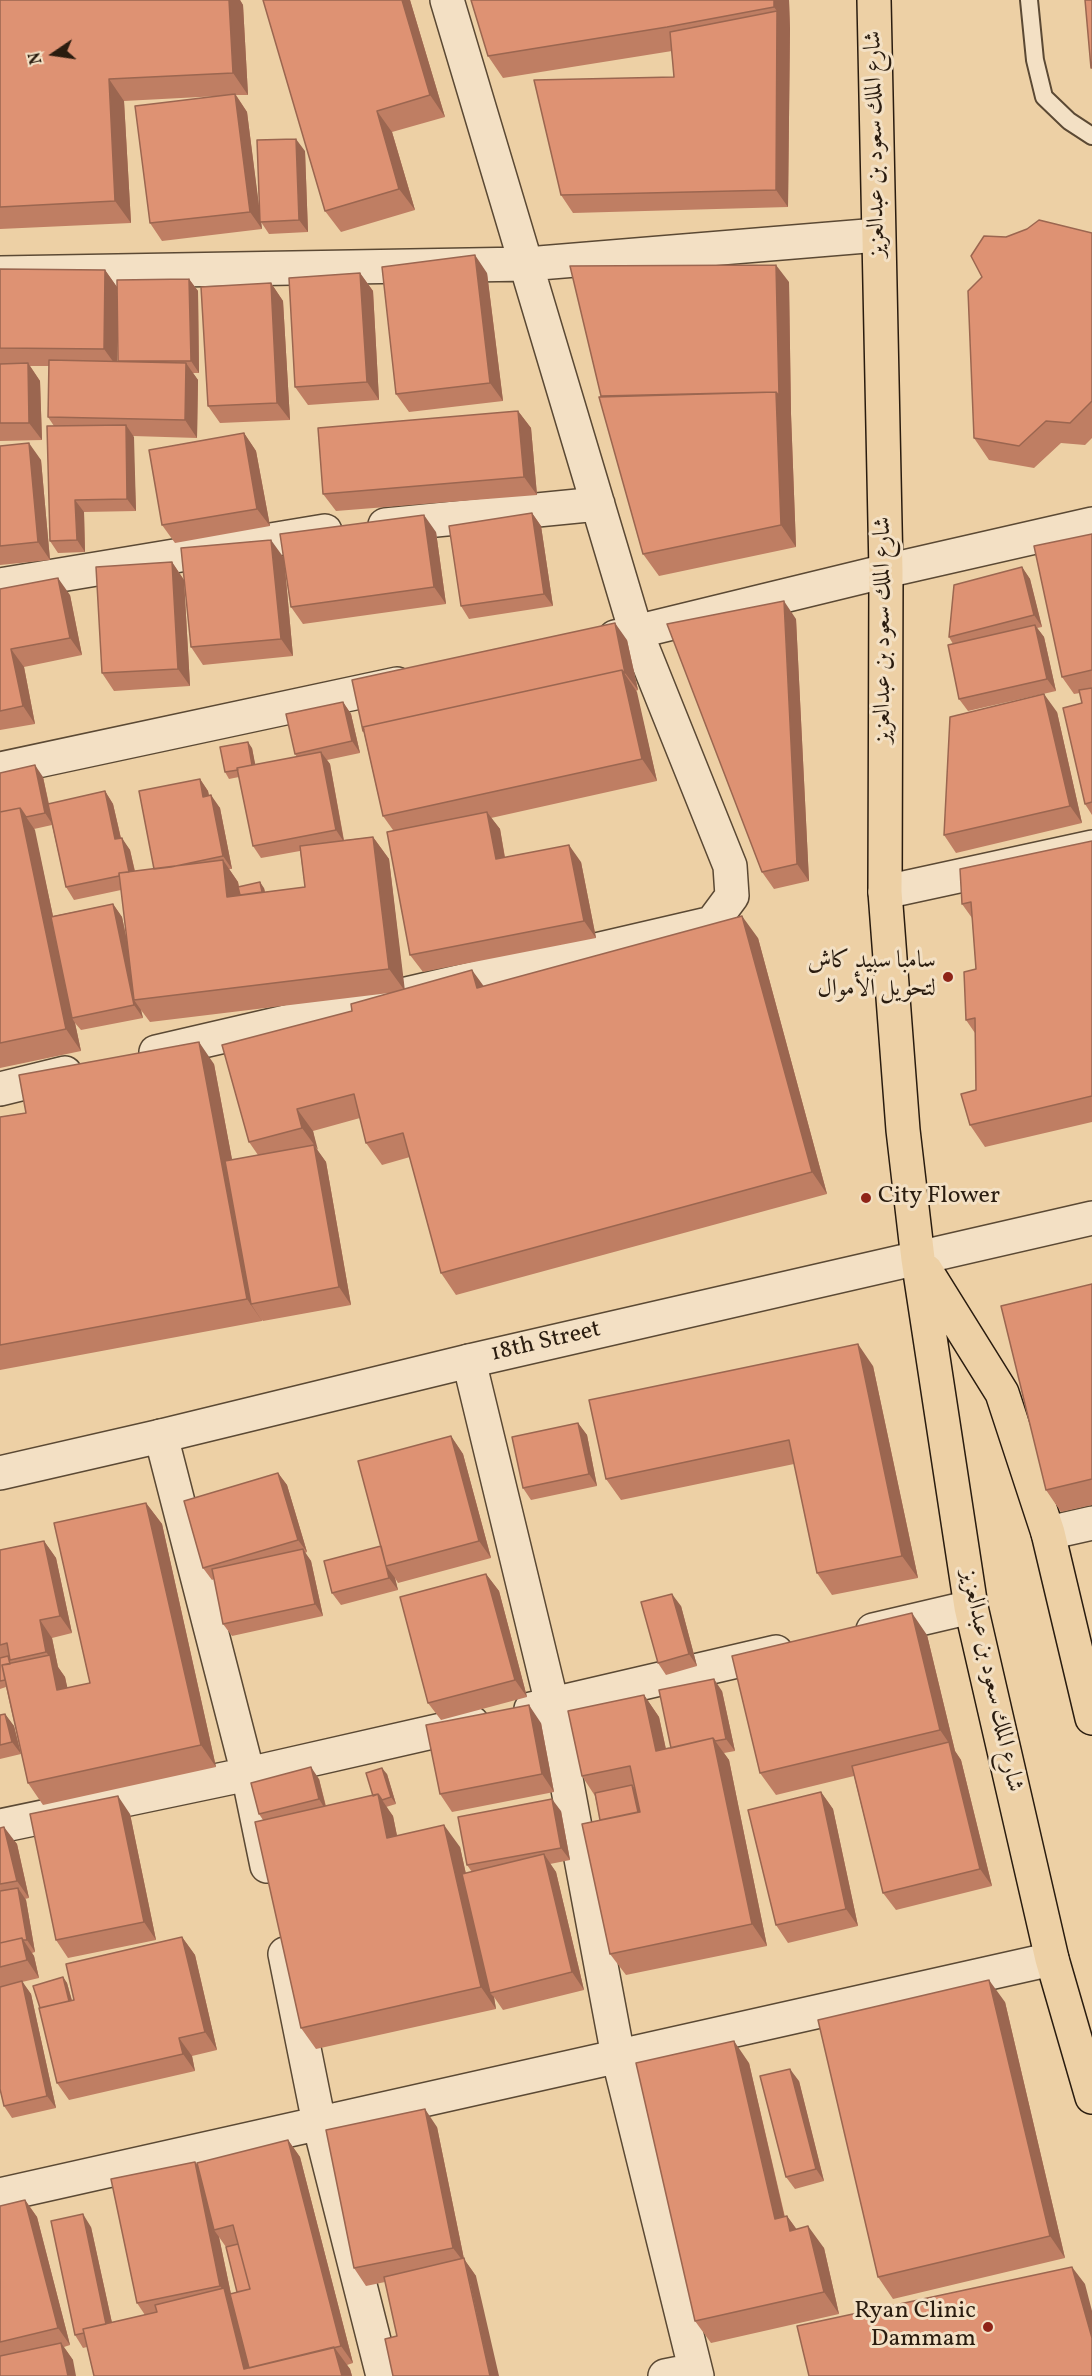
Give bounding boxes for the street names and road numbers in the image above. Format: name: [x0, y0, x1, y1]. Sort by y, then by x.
street label: شارع الملك سعود بن عبدالعزيز: [861, 30, 893, 258]
street label: شارع الملك سعود بن عبدالعزيز: [871, 517, 899, 743]
street label: 18th Street: [488, 1316, 604, 1370]
street label: شارع الملك سعود بن عبدالعزيز: [952, 1567, 1028, 1795]

